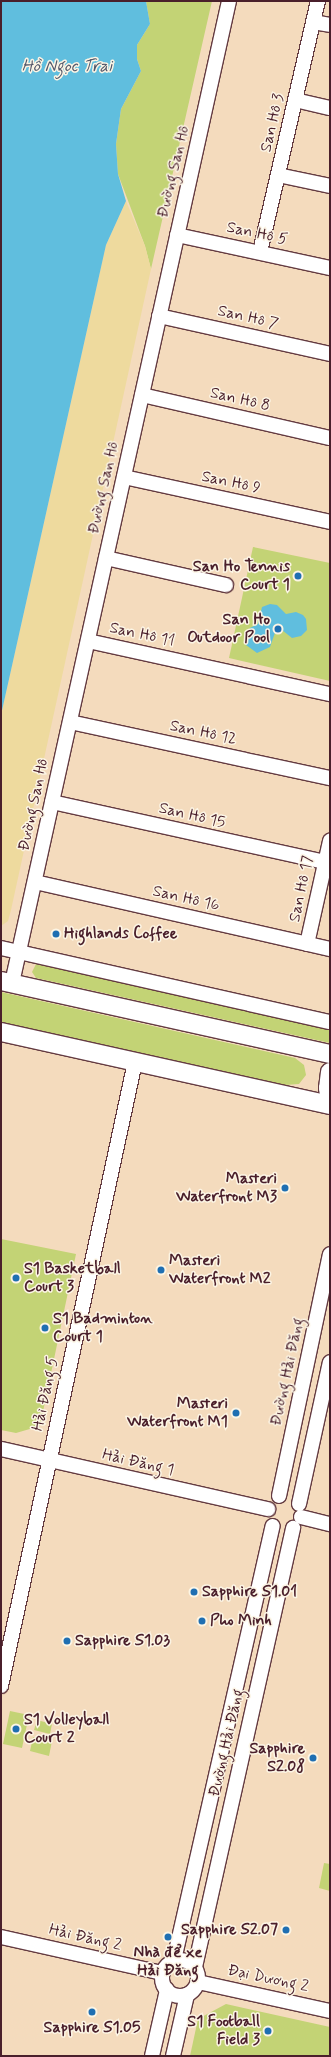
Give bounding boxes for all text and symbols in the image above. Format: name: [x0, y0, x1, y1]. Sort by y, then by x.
water label: Hồ Ngọc Trai: [23, 57, 111, 77]
street label: San Hô 3: [257, 92, 289, 154]
street label: Đường San Hô: [154, 123, 194, 221]
street label: San Hô 5: [225, 218, 289, 250]
street label: San Hô 7: [216, 302, 280, 334]
street label: San Hô 8: [208, 384, 272, 416]
street label: Đường San Hô: [85, 439, 123, 537]
street label: San Hô 9: [200, 467, 262, 499]
place label: San Ho Tennis Court 1: [192, 557, 290, 595]
marker: San Ho Tennis Court 1: [293, 571, 303, 581]
place label: San Ho Outdoor Pool: [189, 610, 270, 648]
street label: San Hô 11: [108, 619, 176, 651]
marker: San Ho Outdoor Pool: [273, 624, 283, 634]
street label: San Hô 12: [168, 717, 238, 749]
street label: Đường San Hô: [15, 756, 53, 854]
street label: San Hô 15: [157, 799, 227, 833]
street label: San Hô 17: [286, 854, 318, 924]
street label: San Hô 16: [151, 882, 221, 916]
place label: Highlands Coffee: [64, 924, 179, 944]
marker: Highlands Coffee: [51, 929, 61, 939]
place label: Masteri Waterfront M3: [175, 1169, 277, 1207]
marker: Masteri Waterfront M3: [280, 1183, 290, 1193]
place label: Masteri Waterfront M2: [169, 1251, 272, 1289]
place label: S1 Basketball Court 3: [24, 1259, 121, 1297]
marker: Masteri Waterfront M2: [156, 1265, 166, 1275]
marker: S1 Basketball Court 3: [11, 1273, 21, 1283]
place label: S1 Badminton Court 1: [53, 1309, 153, 1347]
street label: Đường Hải Đăng: [267, 1316, 309, 1428]
marker: S1 Badminton Court 1: [40, 1323, 50, 1333]
street label: Hải Đăng 5: [29, 1355, 63, 1433]
place label: Masteri Waterfront M1: [126, 1394, 228, 1432]
marker: Masteri Waterfront M1: [231, 1408, 241, 1418]
street label: Hải Đăng 1: [100, 1445, 176, 1481]
place label: Sapphire S1.01: [202, 1582, 297, 1602]
marker: Sapphire S1.01: [189, 1587, 199, 1597]
place label: Pho Minh: [210, 1611, 272, 1631]
marker: Pho Minh: [197, 1616, 207, 1626]
place label: Sapphire S1.03: [75, 1631, 170, 1651]
marker: Sapphire S1.03: [62, 1636, 72, 1646]
street label: Đường Hải Đăng: [205, 1687, 249, 1799]
place label: S1 Volleyball Court 2: [24, 1710, 109, 1748]
marker: S1 Volleyball Court 2: [11, 1724, 21, 1734]
place label: Sapphire S2.08: [249, 1739, 305, 1777]
marker: Sapphire S2.08: [308, 1753, 318, 1763]
street label: Hải Đăng 2: [47, 1920, 123, 1956]
place label: Sapphire S2.07: [181, 1920, 278, 1940]
marker: Sapphire S2.07: [281, 1925, 291, 1935]
marker: Nhà để xe Hải Đăng: [163, 1932, 173, 1942]
place label: Nhà để xe Hải Đăng: [134, 1943, 202, 1981]
street label: Đại Dương 2: [226, 1961, 310, 1997]
marker: Sapphire S1.05: [87, 2007, 97, 2017]
place label: S1 Football Field 3: [187, 2012, 260, 2050]
place label: Sapphire S1.05: [44, 2018, 140, 2038]
marker: S1 Football Field 3: [263, 2026, 273, 2036]

